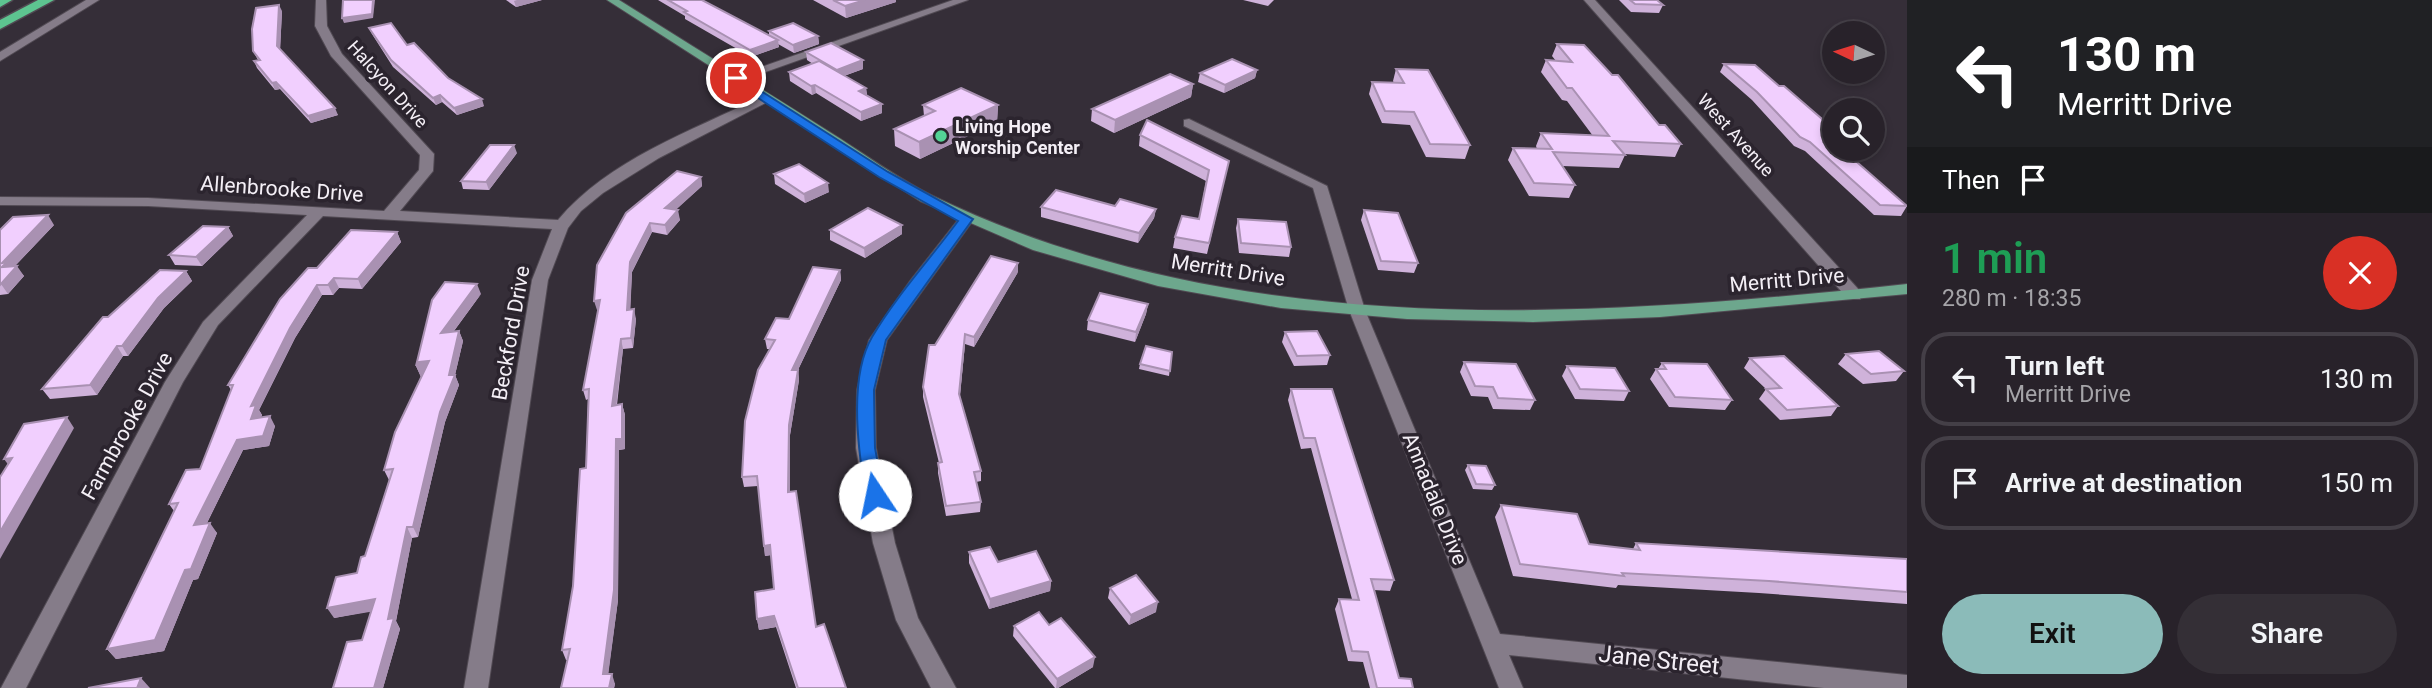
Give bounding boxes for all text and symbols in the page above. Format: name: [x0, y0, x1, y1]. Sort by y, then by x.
north arrow: [1822, 21, 1885, 84]
map controls: [1822, 21, 1885, 161]
text: 130 m: [2057, 26, 2196, 83]
icon: left: [1942, 28, 2033, 119]
street label: Halcyon Drive: [343, 36, 433, 132]
pin: [706, 48, 766, 108]
icon: arrive: [717, 59, 755, 97]
text: Merritt Drive: [2057, 85, 2232, 123]
street label: West Avenue: [1693, 89, 1779, 181]
button: search: [1822, 98, 1885, 161]
place label: Living Hope Worship Center: [955, 116, 1080, 158]
marker: Living Hope Worship Center: [933, 128, 949, 144]
icon: arrive: [2014, 161, 2052, 199]
text: Then: [1942, 165, 2000, 195]
street label: Allenbrooke Drive: [200, 171, 364, 207]
text: 1 min: [1942, 234, 2047, 283]
button: close: [2323, 236, 2397, 310]
street label: Merritt Drive: [1169, 249, 1287, 291]
street label: Merritt Drive: [1729, 263, 1845, 297]
street label: Beckford Drive: [487, 264, 535, 402]
text: 280 m · 18:35: [1942, 285, 2081, 312]
street label: Farmbrooke Drive: [77, 348, 177, 504]
text: Turn left: [2005, 351, 2104, 381]
icon: left: [1946, 360, 1984, 398]
text: 130 m: [2320, 364, 2393, 394]
text: Merritt Drive: [2005, 381, 2131, 408]
street label: Annadale Drive: [1398, 430, 1472, 568]
position arrow: [838, 458, 912, 532]
icon: arrive: [1946, 464, 1984, 502]
text: Arrive at destination: [2005, 468, 2242, 498]
text: 150 m: [2320, 468, 2393, 498]
button: Exit: [1942, 594, 2163, 674]
button: Share: [2177, 594, 2397, 674]
street label: Jane Street: [1597, 640, 1721, 680]

